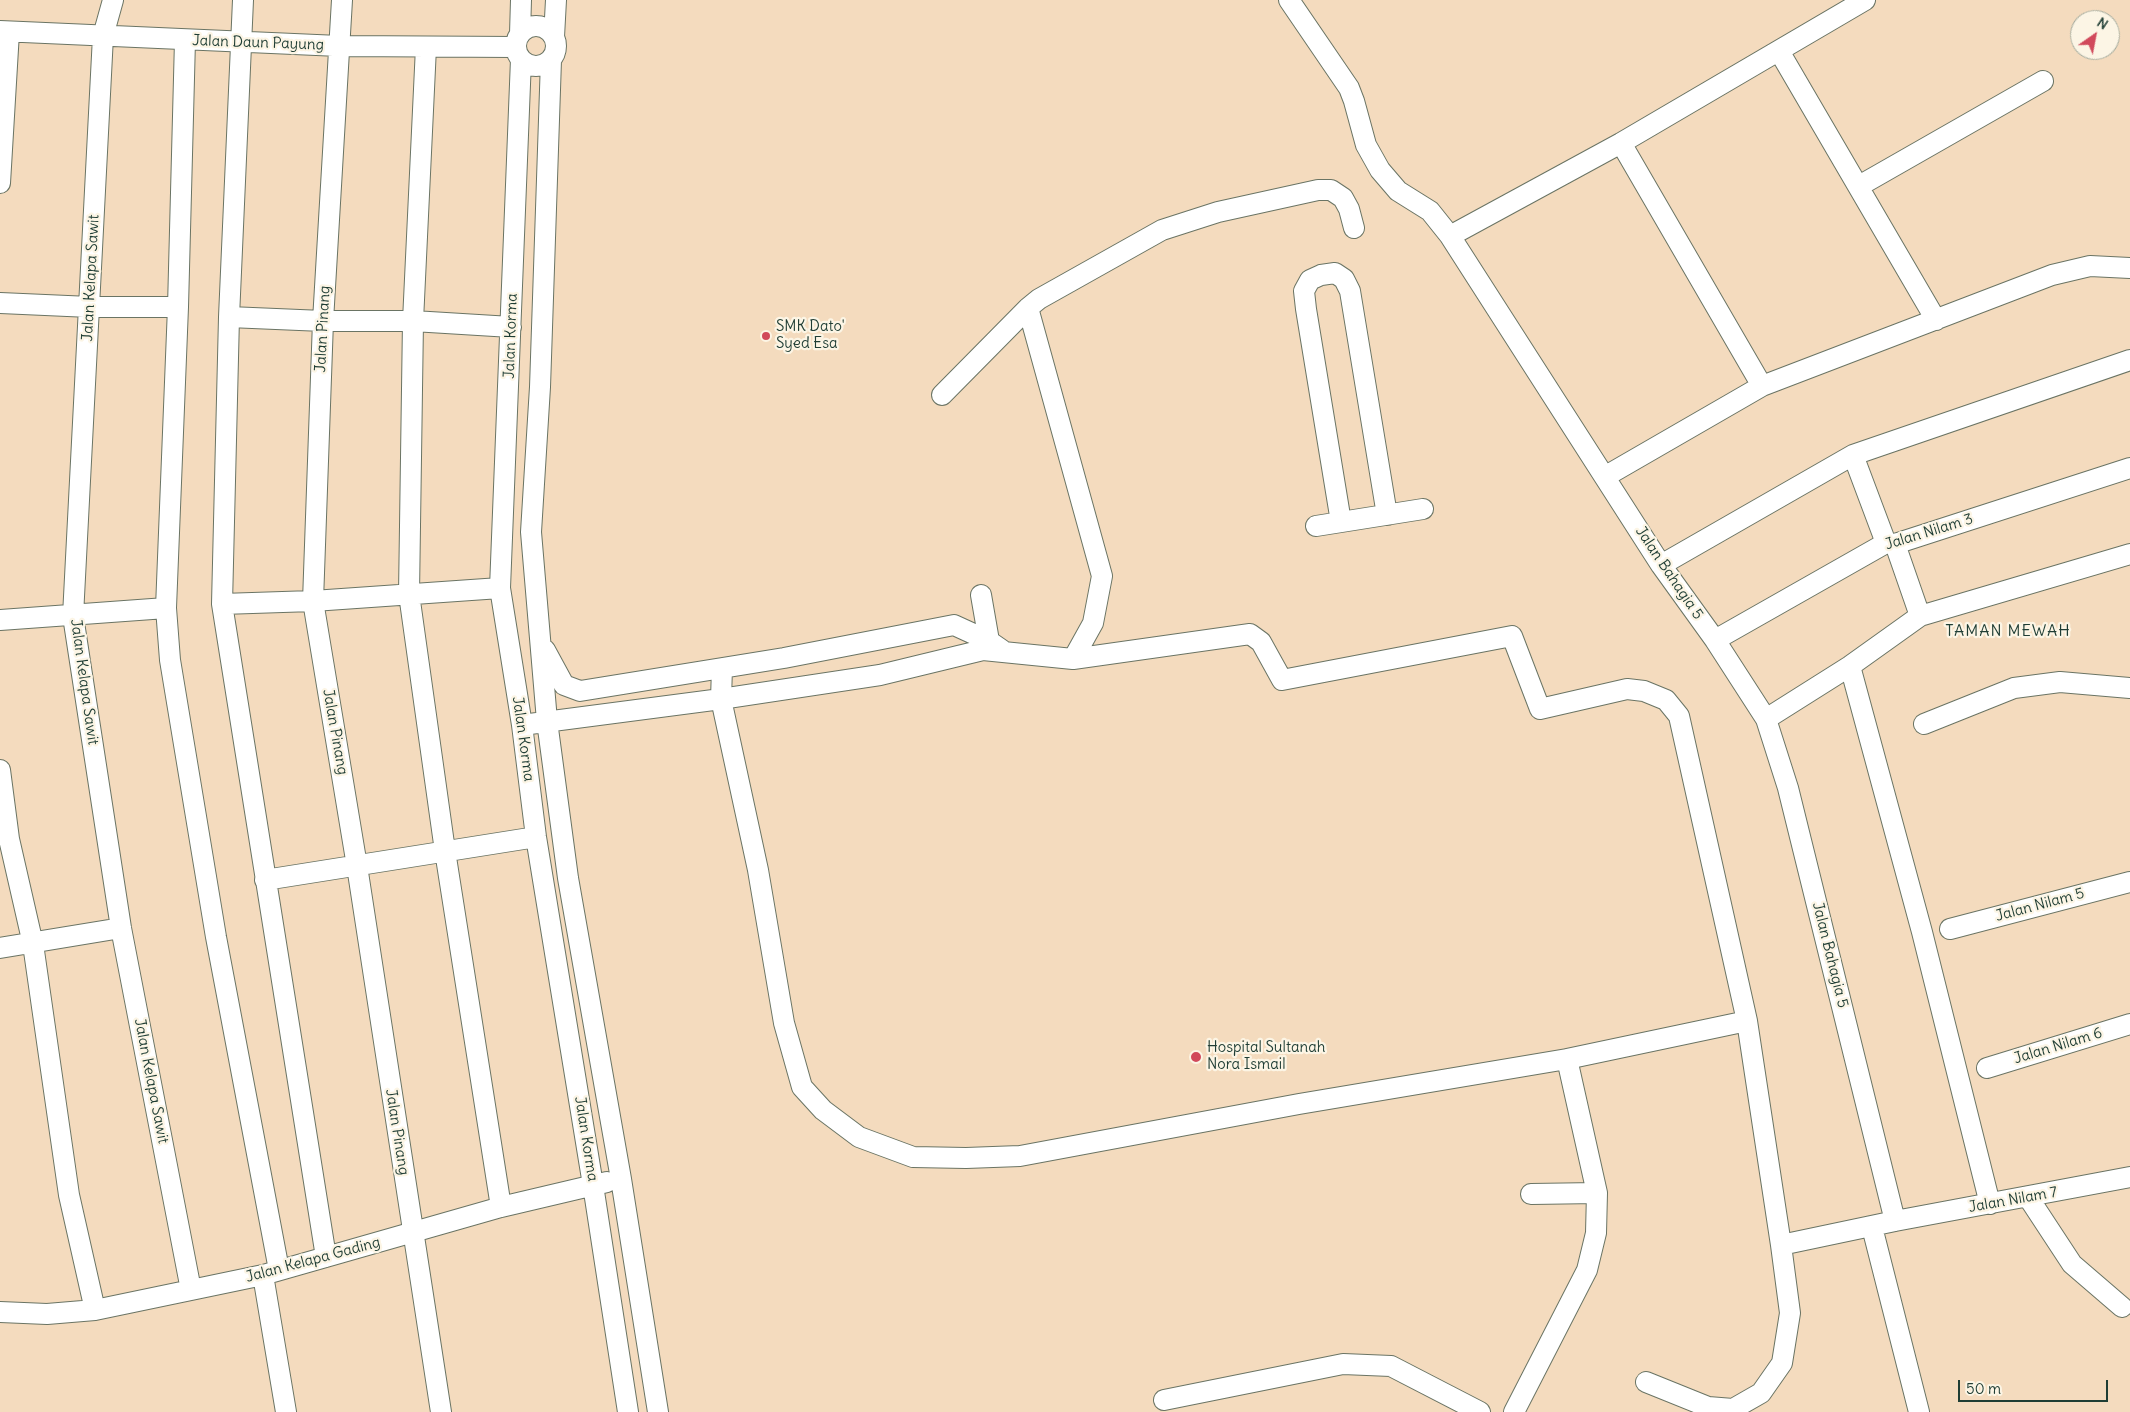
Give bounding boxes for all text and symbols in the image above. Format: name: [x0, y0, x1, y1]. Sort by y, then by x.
north arrow: [2070, 10, 2120, 60]
text: N: [2094, 13, 2112, 33]
street label: Jalan Daun Payung: [192, 32, 324, 54]
street label: Jalan Kelapa Sawit: [79, 214, 103, 342]
street label: Jalan Pinang: [312, 285, 334, 373]
street label: Jalan Korma: [501, 293, 521, 379]
place label: SMK Dato' Syed Esa: [776, 318, 845, 353]
marker: SMK Dato' Syed Esa: [760, 330, 772, 342]
street label: Jalan Nilam 3: [1883, 510, 1975, 554]
street label: Jalan Bahagia 5: [1631, 523, 1707, 623]
street label: Jalan Kelapa Sawit: [66, 618, 102, 746]
district label: TAMAN MEWAH: [1944, 621, 2072, 641]
street label: Jalan Pinang: [319, 688, 351, 776]
street label: Jalan Korma: [508, 695, 538, 783]
street label: Jalan Nilam 5: [1994, 884, 2086, 926]
street label: Jalan Bahagia 5: [1808, 900, 1852, 1010]
street label: Jalan Kelapa Sawit: [130, 1017, 172, 1145]
street label: Jalan Nilam 6: [2012, 1024, 2104, 1068]
place label: Hospital Sultanah Nora Ismail: [1207, 1039, 1325, 1074]
marker: Hospital Sultanah Nora Ismail: [1189, 1050, 1203, 1064]
street label: Jalan Pinang: [381, 1088, 413, 1176]
street label: Jalan Korma: [570, 1095, 602, 1183]
street label: Jalan Nilam 7: [1967, 1183, 2059, 1217]
street label: Jalan Kelapa Gading: [244, 1233, 382, 1287]
scale bar: [1960, 1370, 2110, 1402]
text: 50 m: [1966, 1379, 2001, 1398]

